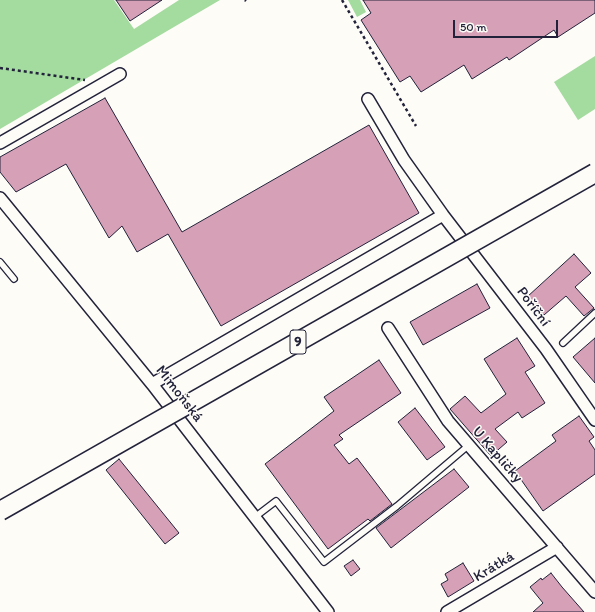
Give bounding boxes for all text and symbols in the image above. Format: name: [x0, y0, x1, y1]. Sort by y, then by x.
scale bar: [455, 12, 560, 38]
text: 50 m: [460, 20, 486, 34]
street label: Poříční: [512, 284, 554, 330]
road number: 9: [290, 330, 306, 354]
street label: Mimoňská: [151, 362, 207, 426]
street label: U Kapličky: [468, 423, 526, 487]
street label: Krátká: [470, 548, 518, 586]

